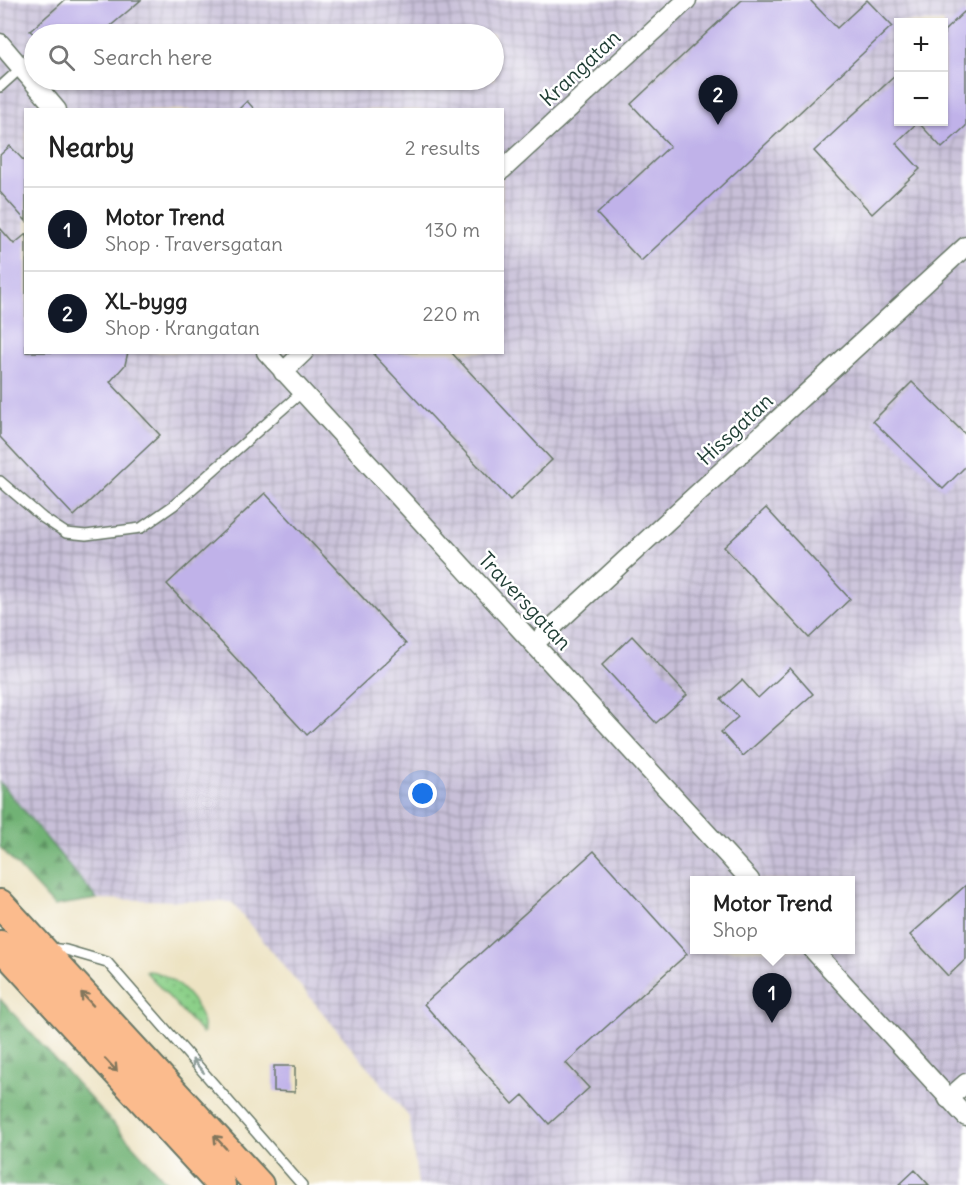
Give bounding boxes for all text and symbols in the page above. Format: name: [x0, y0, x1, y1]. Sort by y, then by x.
map controls: [894, 18, 948, 126]
button: +: [894, 18, 948, 72]
search box: [24, 24, 504, 90]
street label: Krangatan: [534, 24, 626, 112]
icon: search: [45, 41, 78, 74]
text: Search here: [93, 43, 212, 71]
button: −: [894, 72, 948, 126]
pin: 2: [698, 76, 738, 125]
text: Nearby: [48, 131, 134, 164]
text: 2 results: [405, 135, 480, 160]
text: Motor Trend: [105, 203, 225, 231]
text: 1: [64, 217, 71, 242]
text: 130 m: [425, 217, 480, 242]
text: Shop · Traversgatan: [105, 231, 283, 256]
text: XL-bygg: [105, 287, 188, 315]
text: 2: [62, 301, 73, 326]
text: 220 m: [423, 301, 480, 326]
text: Shop · Krangatan: [105, 315, 260, 340]
street label: Hissgatan: [691, 387, 779, 471]
street label: Traversgatan: [473, 546, 577, 656]
your location: [408, 779, 437, 808]
popup: [690, 876, 855, 954]
text: Motor Trend: [713, 889, 832, 917]
text: Shop: [713, 917, 758, 942]
pin: 1: [752, 974, 792, 1023]
one-way arrow: [80, 992, 94, 1007]
one-way arrow: [104, 1058, 118, 1073]
one-way arrow: [191, 1059, 205, 1074]
one-way arrow: [213, 1135, 227, 1150]

